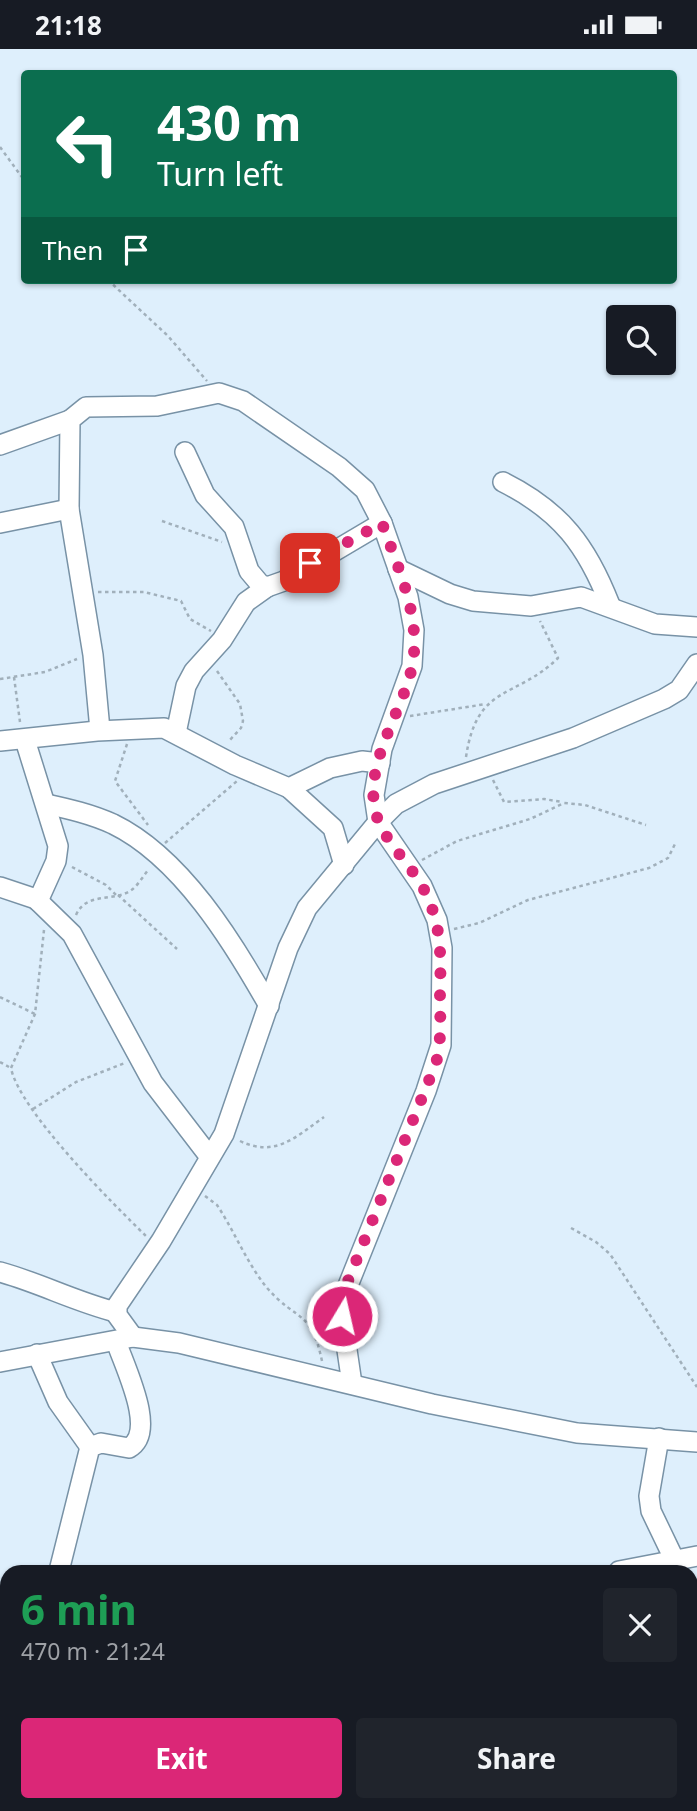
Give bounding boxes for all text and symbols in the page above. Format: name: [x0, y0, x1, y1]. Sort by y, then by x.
text: 21:18: [35, 7, 102, 43]
text: 430 m: [157, 89, 302, 155]
icon: left: [42, 98, 133, 189]
text: Turn left: [157, 152, 283, 195]
icon: arrive: [117, 231, 155, 269]
text: Then: [42, 232, 103, 268]
map controls: [606, 305, 676, 375]
button: search: [606, 305, 676, 375]
pin: [280, 533, 340, 593]
icon: arrive: [291, 544, 329, 582]
position arrow: [305, 1279, 379, 1353]
text: 6 min: [21, 1580, 137, 1637]
button: close: [603, 1588, 677, 1662]
text: 470 m · 21:24: [21, 1635, 165, 1667]
button: Exit: [21, 1718, 342, 1798]
button: Share: [356, 1718, 677, 1798]

